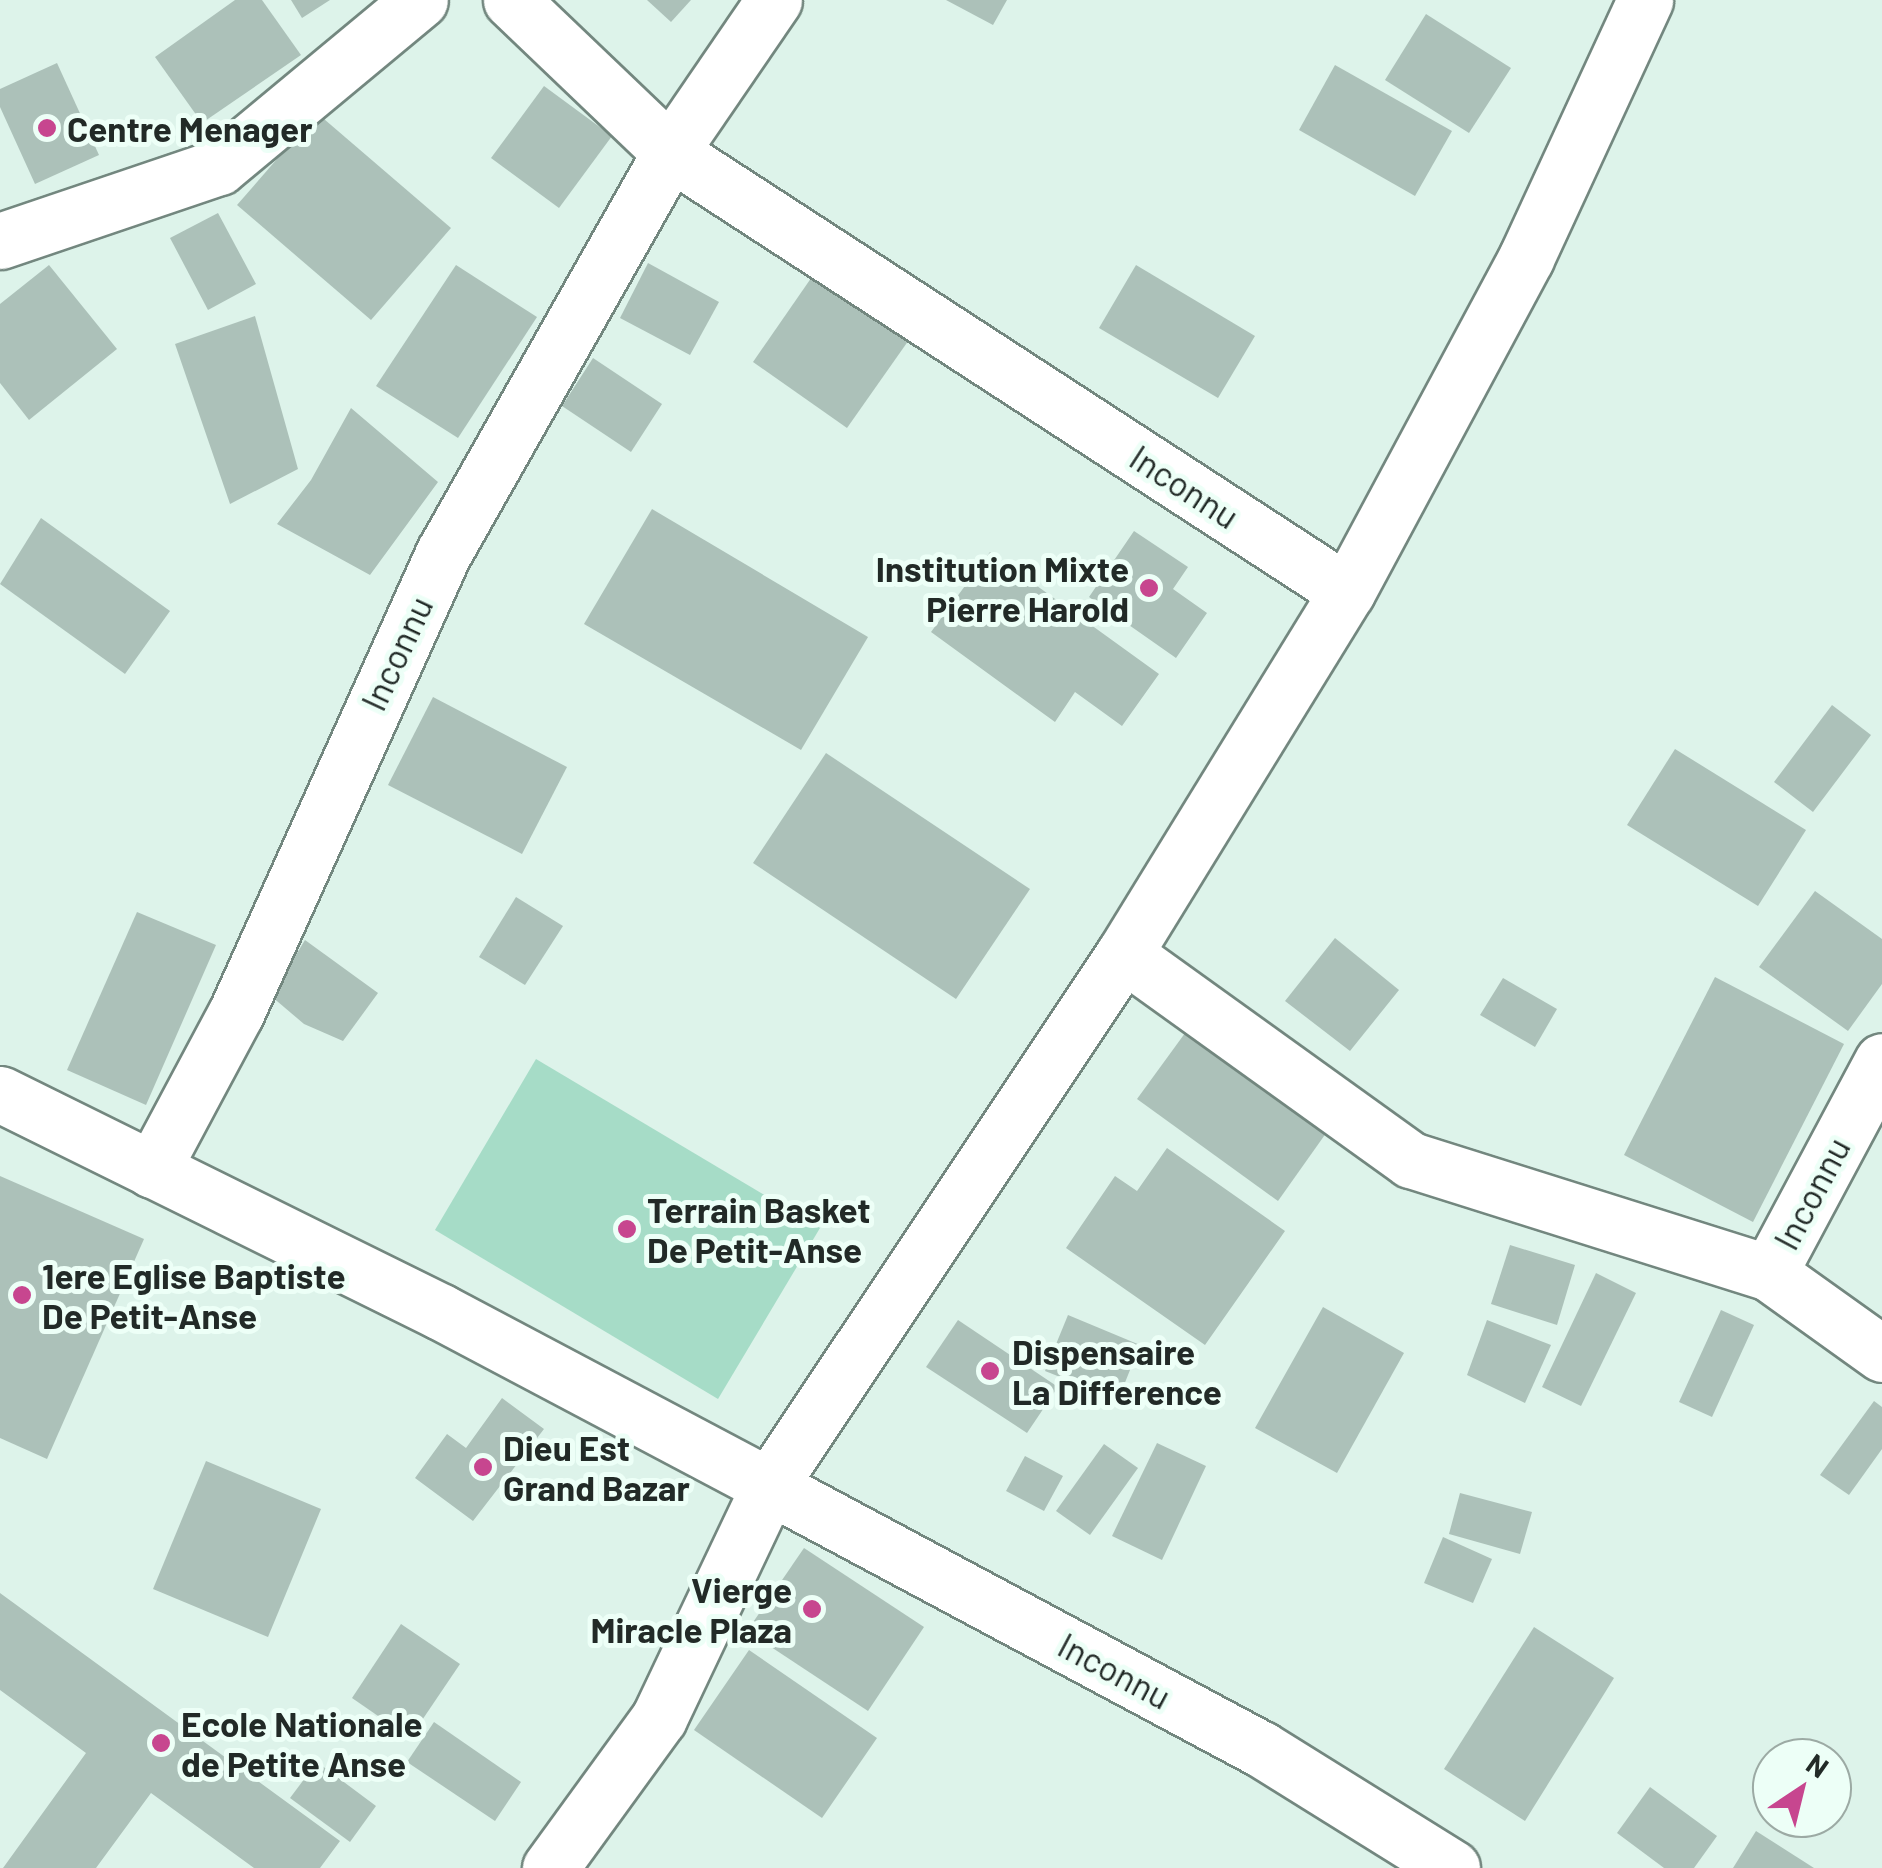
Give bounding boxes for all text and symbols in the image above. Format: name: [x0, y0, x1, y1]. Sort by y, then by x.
place label: Centre Menager: [67, 107, 313, 149]
marker: Centre Menager: [36, 117, 58, 139]
street label: Inconnu: [1123, 435, 1247, 537]
place label: Institution Mixte Pierre Harold: [876, 547, 1129, 629]
marker: Institution Mixte Pierre Harold: [1138, 577, 1160, 599]
street label: Inconnu: [351, 589, 441, 717]
street label: Inconnu: [1764, 1130, 1858, 1256]
place label: Terrain Basket De Petit-Anse: [647, 1188, 870, 1270]
marker: Terrain Basket De Petit-Anse: [616, 1218, 638, 1240]
place label: 1ere Eglise Baptiste De Petit-Anse: [42, 1254, 345, 1336]
marker: 1ere Eglise Baptiste De Petit-Anse: [11, 1284, 33, 1306]
place label: Dispensaire La Difference: [1012, 1330, 1222, 1412]
marker: Dispensaire La Difference: [977, 1358, 1003, 1384]
place label: Dieu Est Grand Bazar: [503, 1426, 690, 1508]
marker: Dieu Est Grand Bazar: [472, 1456, 494, 1478]
place label: Vierge Miracle Plaza: [590, 1568, 792, 1650]
marker: Vierge Miracle Plaza: [801, 1598, 823, 1620]
street label: Inconnu: [1052, 1623, 1178, 1717]
place label: Ecole Nationale de Petite Anse: [181, 1702, 423, 1784]
marker: Ecole Nationale de Petite Anse: [150, 1732, 172, 1754]
north arrow: [1752, 1738, 1852, 1838]
text: N: [1801, 1746, 1835, 1784]

